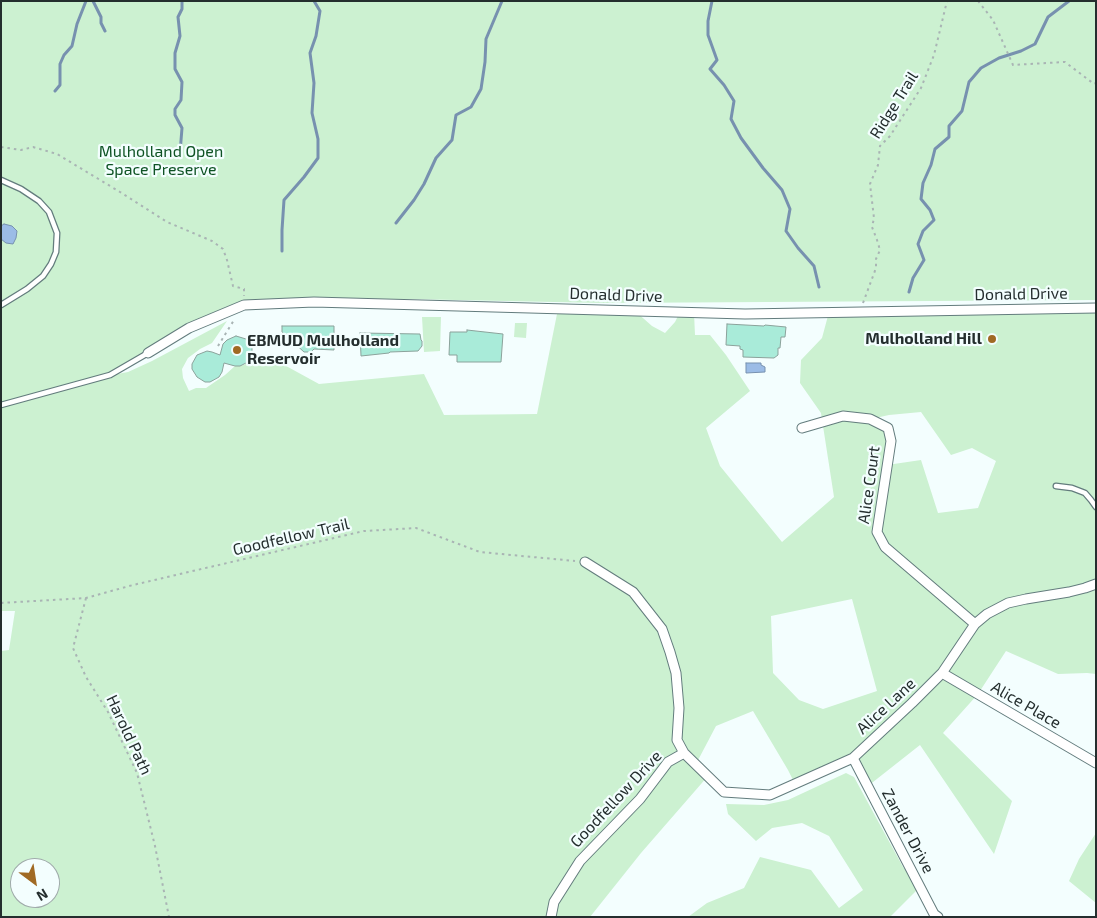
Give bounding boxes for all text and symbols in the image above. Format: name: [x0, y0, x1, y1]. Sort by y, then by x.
street label: Ridge Trail: [866, 68, 922, 142]
park label: Mulholland Open Space Preserve: [99, 142, 223, 180]
street label: Donald Drive: [569, 284, 663, 306]
street label: Donald Drive: [974, 284, 1068, 304]
place label: Mulholland Hill: [865, 329, 982, 349]
place label: EBMUD Mullholland Reservoir: [247, 331, 399, 369]
marker: Mulholland Hill: [986, 333, 998, 345]
marker: EBMUD Mullholland Reservoir: [231, 344, 243, 356]
street label: Alice Court: [854, 445, 884, 525]
street label: Goodfellow Trail: [231, 514, 351, 560]
street label: Alice Lane: [853, 674, 919, 738]
street label: Alice Place: [988, 677, 1064, 733]
street label: Harold Path: [102, 692, 156, 778]
street label: Goodfellow Drive: [566, 747, 666, 851]
street label: Zander Drive: [878, 785, 938, 877]
north arrow: [10, 858, 60, 908]
text: N: [34, 886, 51, 905]

